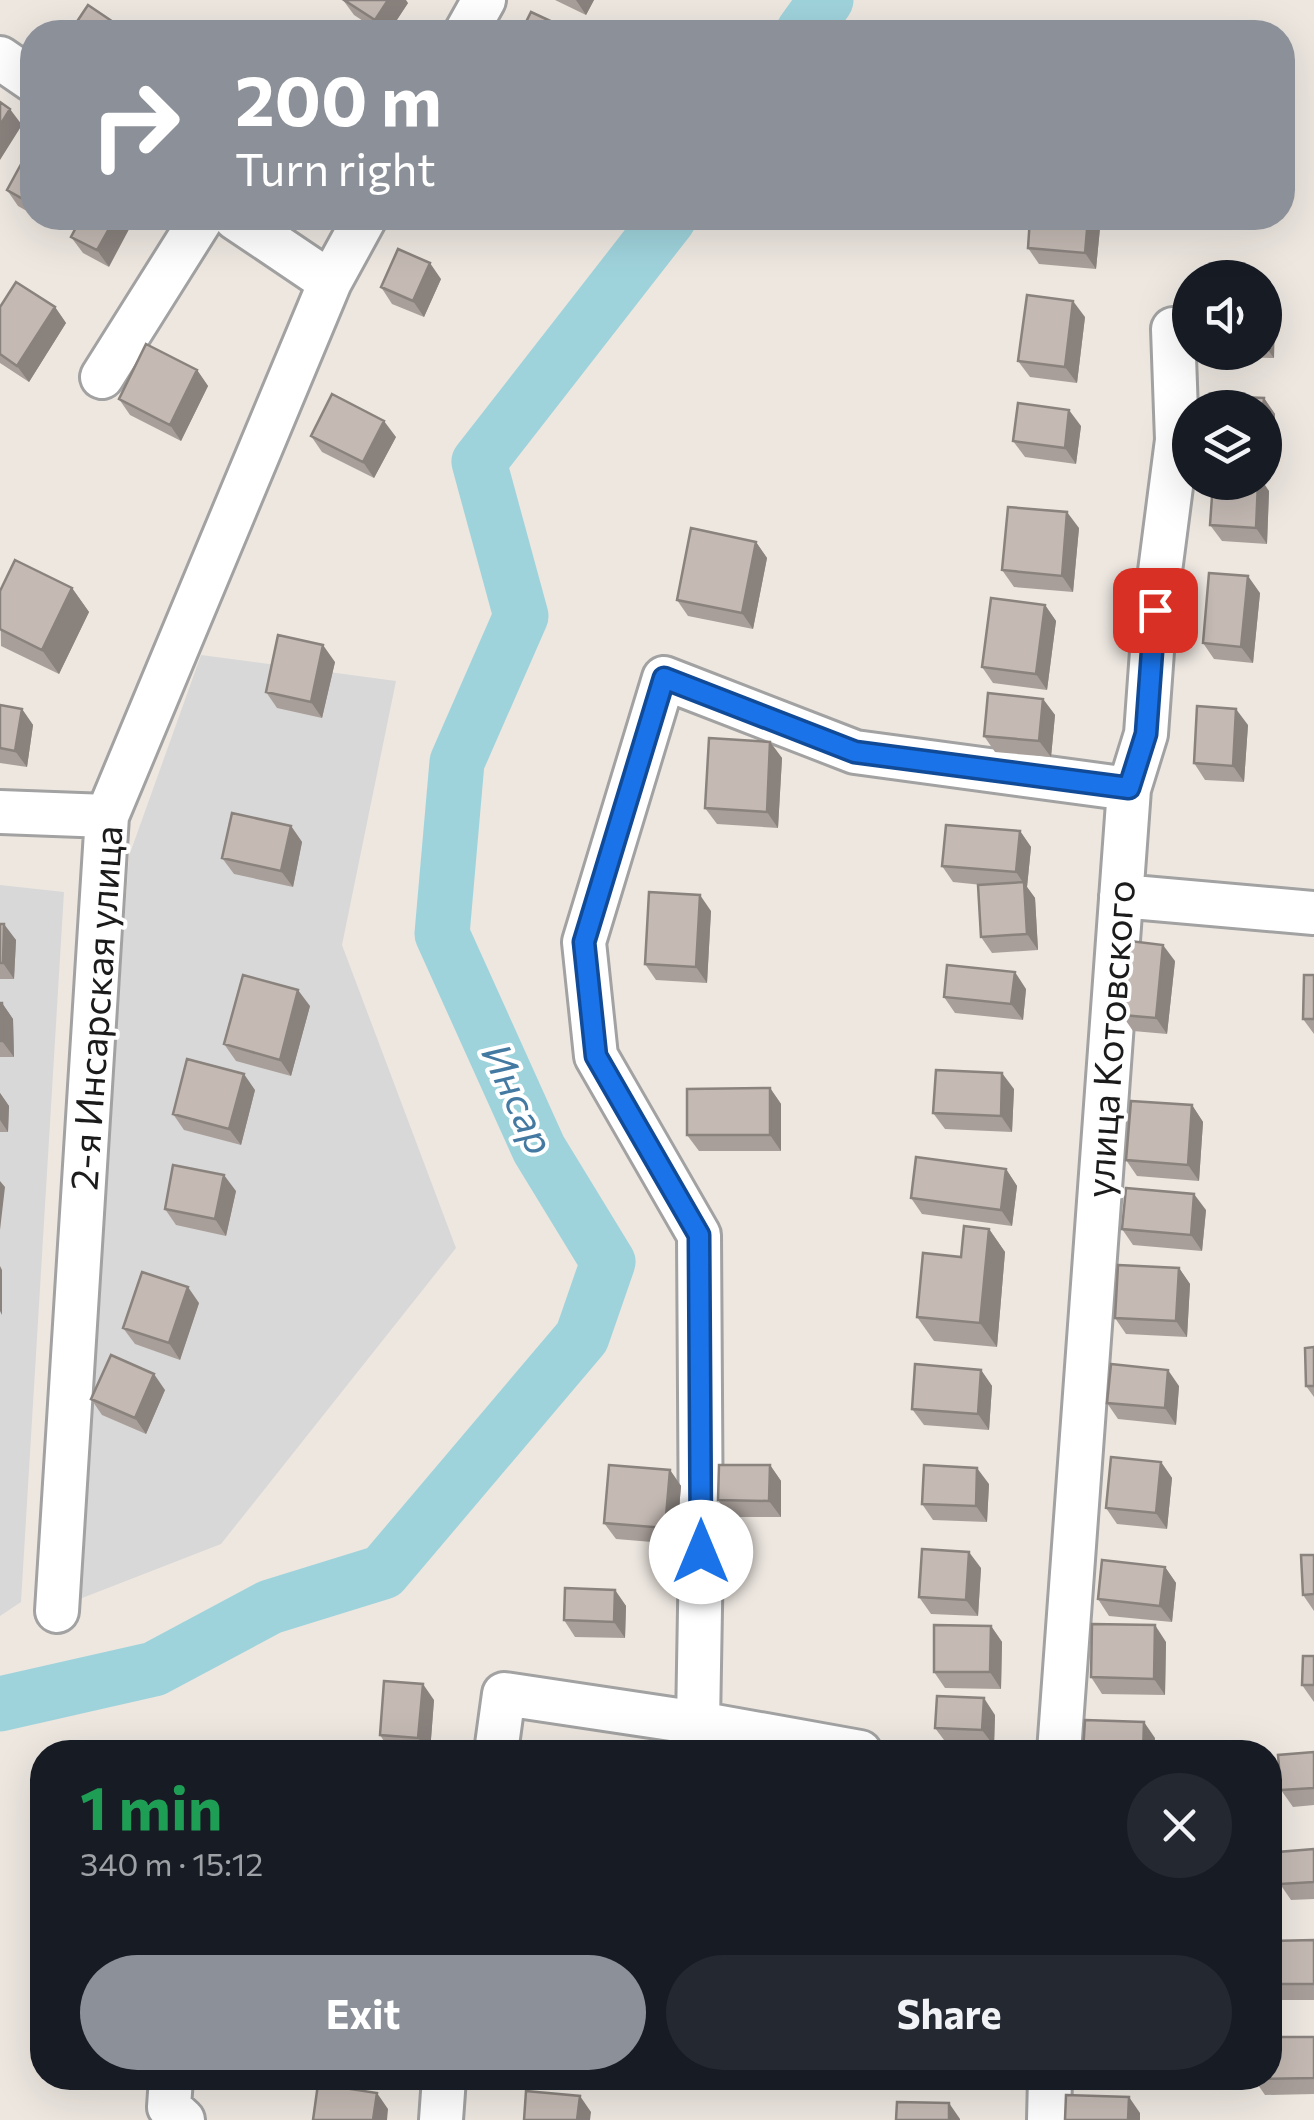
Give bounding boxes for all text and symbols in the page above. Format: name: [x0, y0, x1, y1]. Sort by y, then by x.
text: 200 m: [235, 55, 442, 140]
icon: right: [70, 60, 200, 190]
text: Turn right: [235, 140, 436, 195]
map controls: [1172, 260, 1282, 500]
button: sound: [1172, 260, 1282, 370]
button: layers: [1172, 390, 1282, 500]
pin: [1113, 568, 1198, 653]
icon: arrive: [1128, 583, 1183, 638]
street label: 2-я Инсарская улица: [58, 824, 131, 1192]
street label: улица Котовского: [1074, 878, 1143, 1199]
water label: Инсар: [473, 1035, 567, 1161]
position arrow: [649, 1500, 753, 1604]
text: 1 min: [80, 1769, 222, 1842]
button: close: [1127, 1773, 1232, 1878]
text: 340 m · 15:12: [80, 1843, 263, 1883]
button: Exit: [80, 1955, 646, 2070]
button: Share: [666, 1955, 1232, 2070]

